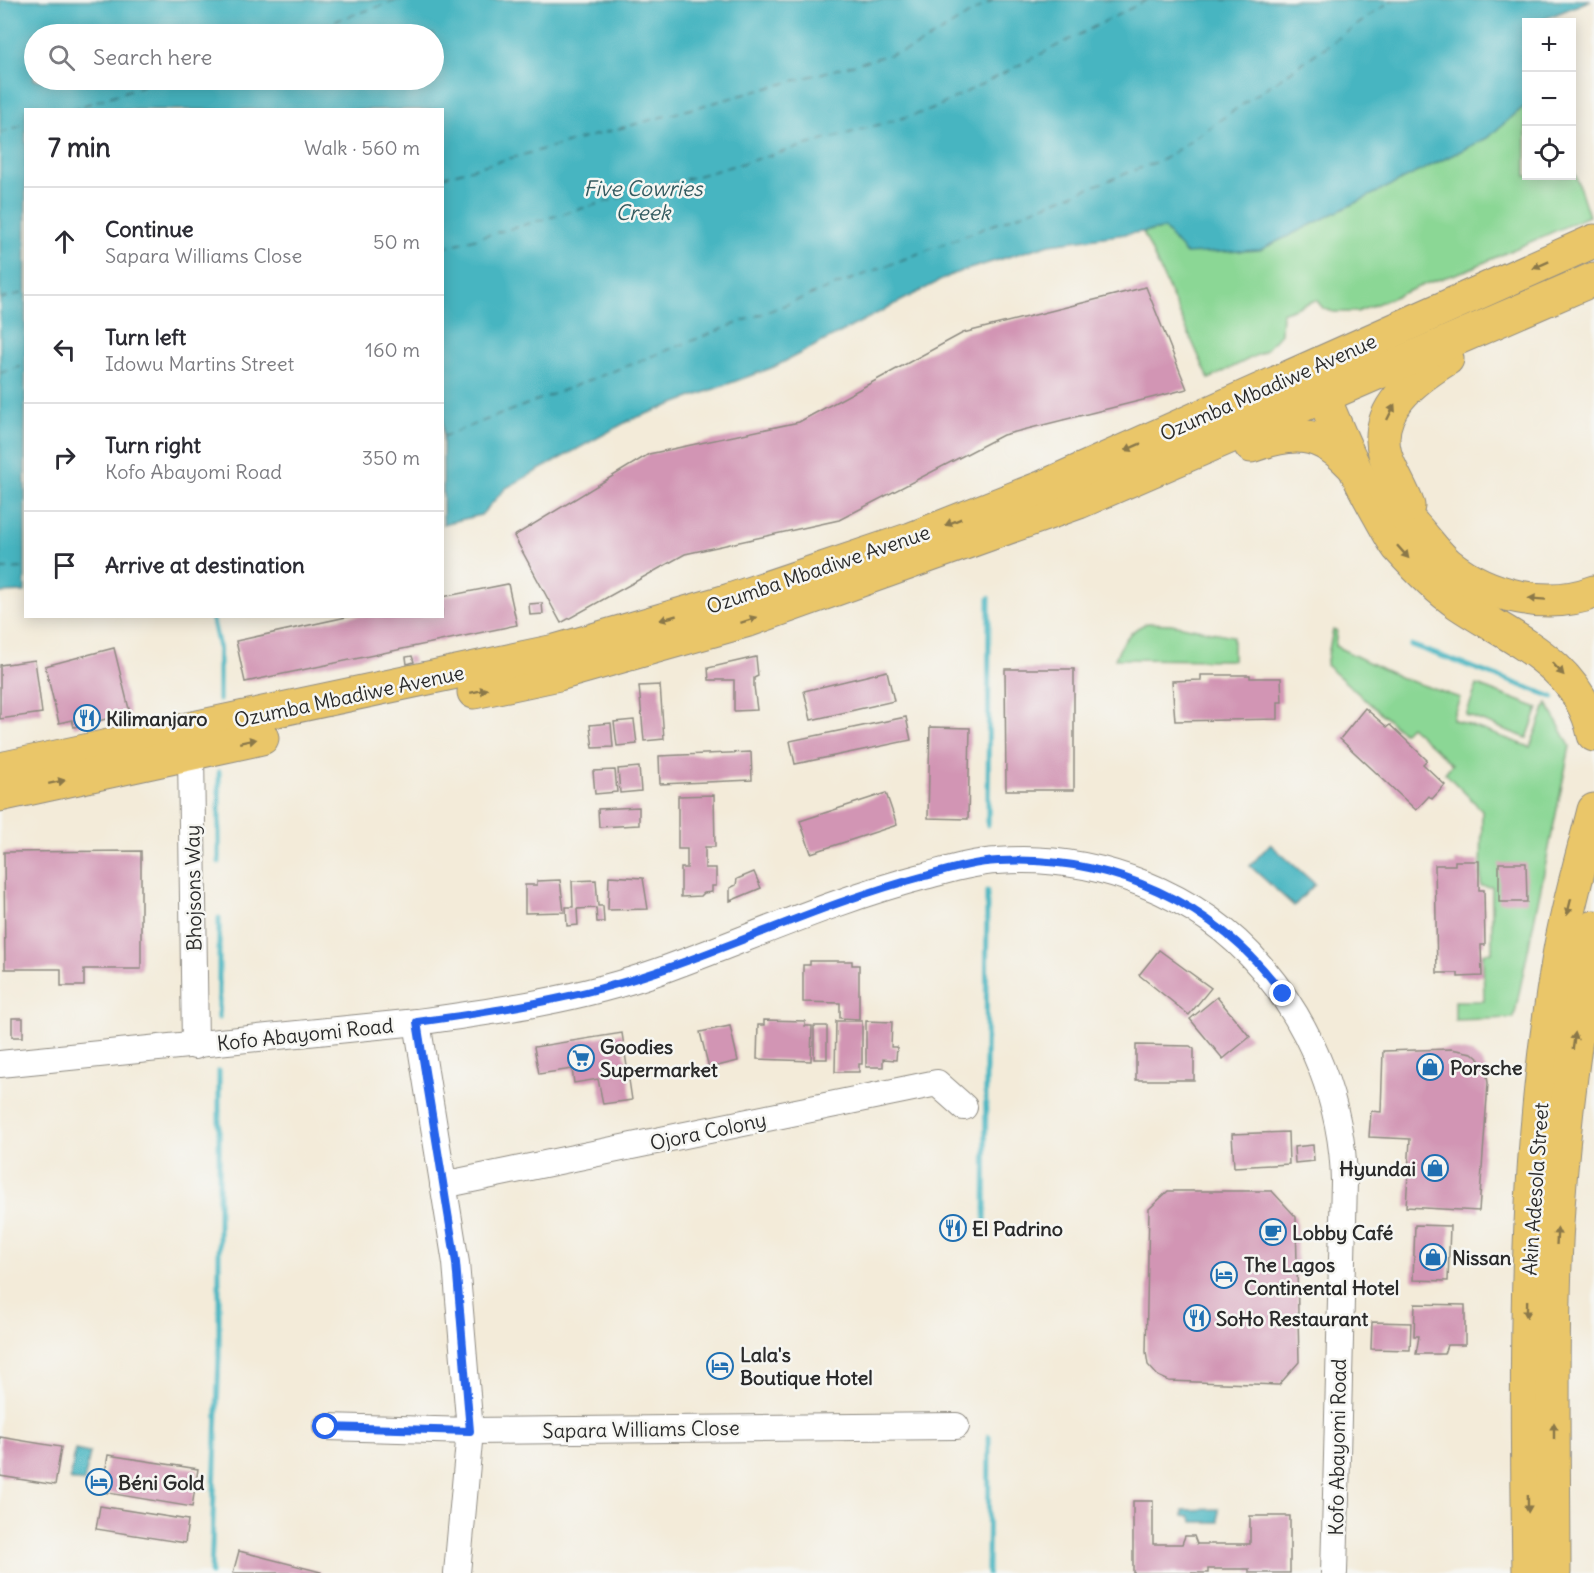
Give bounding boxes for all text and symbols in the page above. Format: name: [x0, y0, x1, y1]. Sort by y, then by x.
map controls: [1522, 18, 1576, 180]
button: +: [1522, 18, 1576, 72]
search box: [24, 24, 444, 90]
icon: search: [45, 41, 78, 74]
text: Search here: [93, 43, 212, 71]
button: −: [1522, 72, 1576, 126]
button: locate: [1522, 126, 1576, 180]
text: 7 min: [48, 131, 111, 164]
text: Walk · 560 m: [304, 135, 420, 160]
water label: Five Cowries Creek: [583, 175, 704, 226]
text: Continue: [105, 215, 194, 243]
icon: ahead: [48, 225, 81, 258]
text: 50 m: [373, 229, 420, 254]
text: Sapara Williams Close: [105, 243, 302, 268]
one-way arrow: [1531, 260, 1549, 270]
text: Turn left: [105, 323, 186, 351]
street label: Ozumba Mbadiwe Avenue: [1156, 328, 1380, 446]
icon: left: [48, 333, 81, 366]
text: 160 m: [365, 337, 420, 362]
text: Idowu Martins Street: [105, 351, 294, 376]
one-way arrow: [1386, 404, 1395, 421]
text: Turn right: [105, 431, 201, 459]
icon: right: [48, 441, 81, 474]
one-way arrow: [1124, 443, 1141, 452]
text: 350 m: [362, 445, 420, 470]
text: Kofo Abayomi Road: [105, 459, 282, 484]
one-way arrow: [943, 518, 961, 528]
street label: Ozumba Mbadiwe Avenue: [703, 519, 933, 619]
one-way arrow: [1396, 544, 1409, 559]
icon: arrive: [48, 549, 81, 582]
text: Arrive at destination: [105, 551, 305, 579]
one-way arrow: [1527, 594, 1546, 603]
one-way arrow: [659, 614, 677, 623]
one-way arrow: [740, 615, 758, 624]
street label: Ozumba Mbadiwe Avenue: [232, 659, 466, 733]
one-way arrow: [1551, 661, 1565, 676]
one-way arrow: [470, 686, 489, 695]
restaurant icon: Kilimanjaro: [72, 703, 102, 733]
place label: Kilimanjaro: [106, 706, 207, 731]
one-way arrow: [238, 736, 257, 745]
one-way arrow: [48, 777, 66, 787]
street label: Bhojsons Way: [179, 825, 207, 951]
one-way arrow: [1564, 898, 1573, 916]
route end: [1269, 980, 1295, 1006]
street label: Kofo Abayomi Road: [216, 1012, 395, 1056]
one-way arrow: [1570, 1032, 1579, 1051]
place label: Goodies Supermarket: [600, 1034, 718, 1082]
supermarket icon: Goodies Supermarket: [566, 1043, 596, 1073]
shop icon: Porsche: [1415, 1052, 1445, 1082]
place label: Porsche: [1450, 1055, 1523, 1080]
street label: Akin Adesola Street: [1516, 1101, 1554, 1276]
street label: Ojora Colony: [648, 1106, 768, 1156]
shop icon: Hyundai: [1420, 1153, 1450, 1183]
place label: Hyundai: [1339, 1156, 1416, 1181]
restaurant icon: El Padrino: [938, 1213, 968, 1243]
place label: El Padrino: [972, 1216, 1063, 1241]
cafe icon: Lobby Café: [1258, 1217, 1288, 1247]
place label: Lobby Café: [1292, 1220, 1394, 1245]
one-way arrow: [1552, 1226, 1561, 1245]
shop icon: Nissan: [1418, 1242, 1448, 1272]
place label: Nissan: [1452, 1245, 1512, 1270]
place label: The Lagos Continental Hotel: [1244, 1252, 1399, 1300]
hotel icon: The Lagos Continental Hotel: [1209, 1260, 1239, 1290]
one-way arrow: [1522, 1300, 1532, 1319]
restaurant icon: SoHo Restaurant: [1182, 1303, 1212, 1333]
place label: SoHo Restaurant: [1216, 1306, 1368, 1331]
place label: Lala's Boutique Hotel: [740, 1342, 873, 1390]
hotel icon: Lala's Boutique Hotel: [705, 1351, 735, 1381]
street label: Kofo Abayomi Road: [1323, 1358, 1351, 1536]
route start: [312, 1413, 338, 1439]
street label: Sapara Williams Close: [542, 1415, 740, 1443]
one-way arrow: [1549, 1421, 1559, 1440]
hotel icon: Béni Gold: [84, 1467, 114, 1497]
place label: Béni Gold: [118, 1470, 205, 1495]
one-way arrow: [1523, 1495, 1533, 1514]

